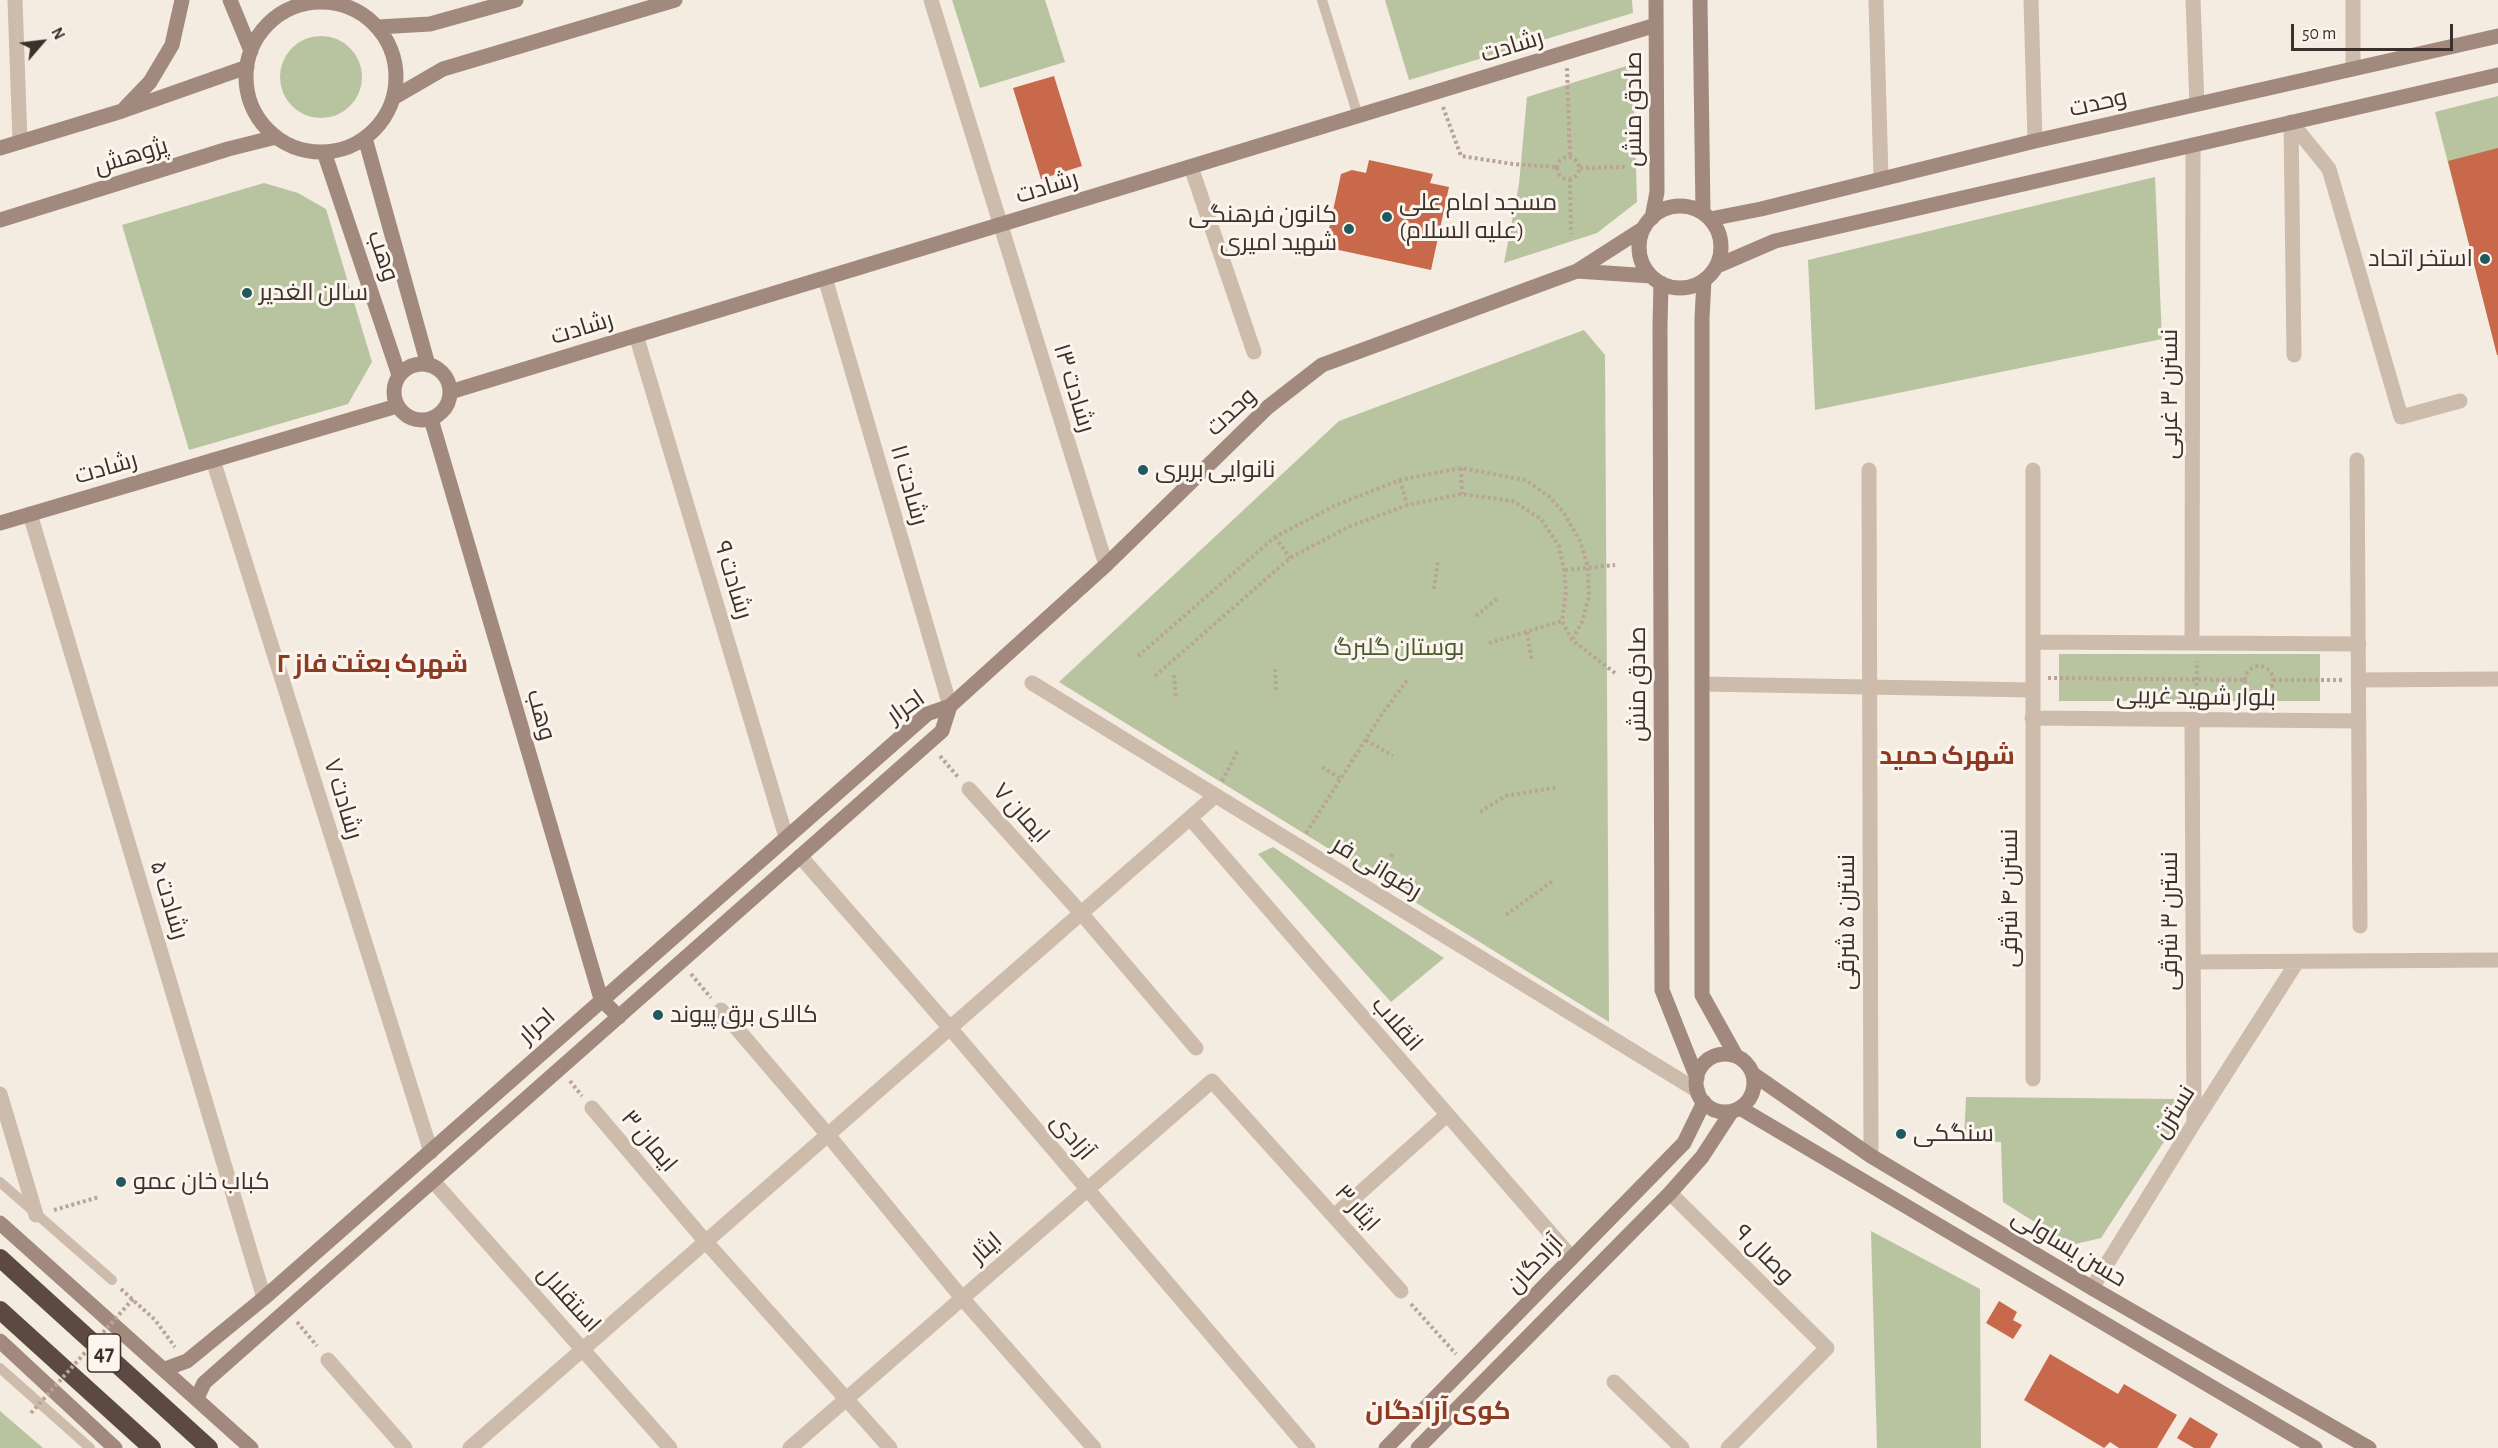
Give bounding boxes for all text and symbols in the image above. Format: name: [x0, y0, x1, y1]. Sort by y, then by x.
north arrow: [12, 12, 72, 72]
scale bar: [2294, 12, 2456, 50]
street label: رشادت: [1477, 23, 1547, 69]
text: N: [48, 25, 68, 42]
text: 50 m: [2302, 25, 2336, 43]
street label: صادق منش: [1620, 51, 1648, 167]
street label: وحدت: [2066, 82, 2130, 124]
street label: پژوهش: [91, 131, 171, 181]
street label: رشادت: [1012, 164, 1082, 210]
place label: مسجد امام علی (علیه السلام): [1399, 189, 1557, 245]
place label: کانون فرهنگی شهید امیری: [1189, 201, 1337, 257]
marker: مسجد امام علی (علیه السلام): [1380, 210, 1394, 224]
marker: کانون فرهنگی شهید امیری: [1342, 222, 1356, 236]
street label: وهب: [361, 227, 405, 285]
place label: استخر اتحاد: [2368, 245, 2473, 273]
marker: استخر اتحاد: [2478, 252, 2492, 266]
place label: سالن الغدیر: [259, 279, 368, 307]
marker: سالن الغدیر: [240, 286, 254, 300]
street label: رشادت: [547, 305, 617, 351]
street label: نسترن ۳ غربی: [2156, 329, 2184, 459]
street label: رشادت ۱۳: [1047, 340, 1101, 436]
street label: وحدت: [1200, 382, 1262, 442]
street label: رشادت ۱۱: [884, 441, 934, 529]
street label: رشادت: [71, 445, 141, 491]
place label: نانوایی بربری: [1155, 456, 1276, 484]
marker: نانوایی بربری: [1136, 463, 1150, 477]
street label: رشادت ۹: [708, 537, 758, 623]
street label: صادق منش: [1624, 626, 1652, 742]
park label: بوستان گلبرگ: [1334, 634, 1464, 662]
district label: شهرک بعثت فاز ۲: [276, 648, 468, 680]
street label: بلوار شهید غریبی: [2116, 681, 2276, 713]
street label: احرار: [881, 684, 931, 730]
street label: وهب: [520, 686, 562, 744]
district label: شهرک حمید: [1879, 740, 2015, 772]
street label: رشادت ۷: [317, 755, 369, 843]
street label: ایمان ۷: [987, 777, 1055, 849]
street label: نسترن ۴ شرقی: [1996, 829, 2024, 967]
street label: رضوانی فر: [1327, 830, 1427, 906]
street label: نسترن ۳ شرقی: [2156, 851, 2184, 991]
street label: نسترن ۵ شرقی: [1833, 854, 1861, 990]
street label: رشادت ۵: [143, 857, 195, 943]
street label: انقلاب: [1365, 991, 1429, 1057]
place label: کالای برق پیوند: [670, 1001, 818, 1029]
street label: احرار: [513, 1002, 561, 1050]
marker: کالای برق پیوند: [651, 1008, 665, 1022]
street label: نسترن: [2147, 1080, 2201, 1144]
street label: ایمان ۳: [615, 1104, 683, 1178]
street label: آزادی: [1044, 1108, 1100, 1166]
place label: سنگکی: [1913, 1120, 1994, 1148]
marker: سنگکی: [1894, 1127, 1908, 1141]
place label: کباب خان عمو: [133, 1168, 270, 1196]
marker: کباب خان عمو: [114, 1175, 128, 1189]
street label: ایثار ۳: [1328, 1178, 1386, 1238]
street label: حسن یساولی: [2006, 1202, 2132, 1294]
street label: وصال ۹: [1728, 1218, 1800, 1290]
street label: ایثار: [964, 1226, 1008, 1270]
street label: آزادگان: [1500, 1229, 1570, 1299]
street label: استقلال: [531, 1259, 607, 1339]
road number: 47: [88, 1334, 120, 1372]
district label: کوی آزادگان: [1365, 1395, 1511, 1427]

